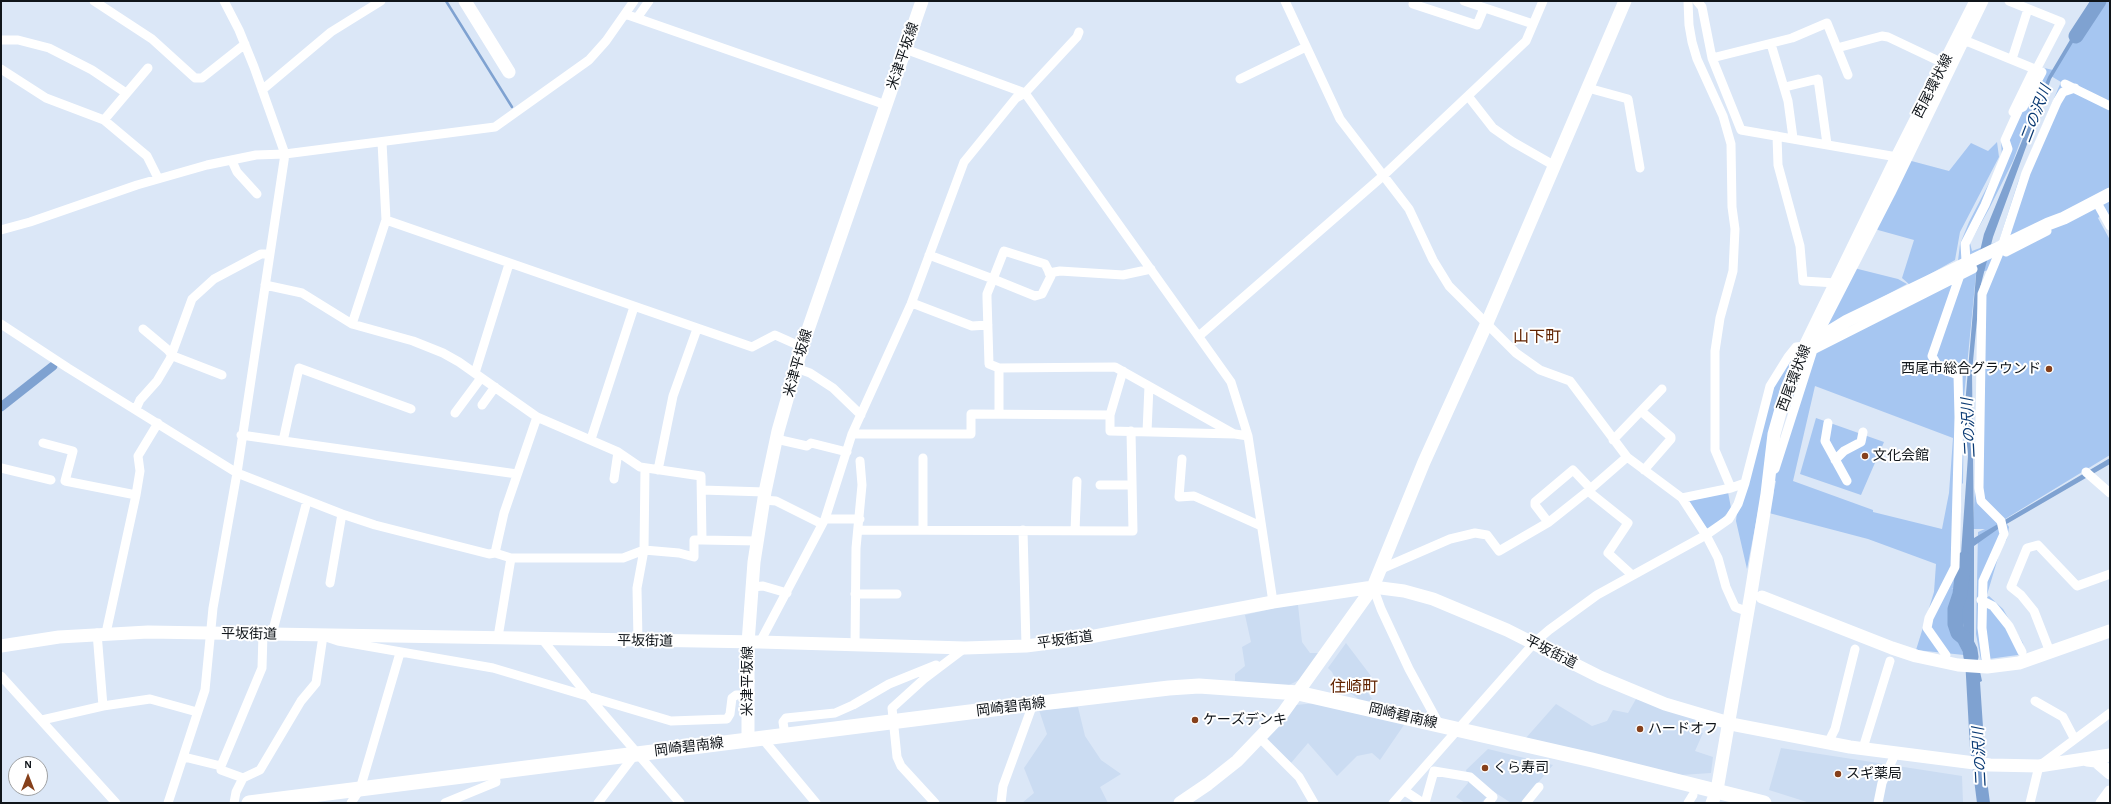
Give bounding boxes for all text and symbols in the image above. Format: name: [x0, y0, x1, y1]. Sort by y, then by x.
street label: 米津平坂線: [884, 20, 922, 92]
street label: 西尾環状線: [1910, 51, 1956, 121]
water label: 二の沢川: [2017, 83, 2055, 145]
street label: 米津平坂線: [780, 327, 816, 399]
district label: 山下町: [1513, 327, 1561, 347]
street label: 西尾環状線: [1774, 342, 1814, 414]
place label: 西尾市総合グラウンド: [1901, 361, 2041, 377]
marker: 西尾市総合グラウンド: [2044, 364, 2054, 374]
water label: 二の沢川: [1958, 398, 1980, 458]
place label: 文化会館: [1873, 448, 1929, 464]
marker: 文化会館: [1860, 451, 1870, 461]
street label: 平坂街道: [221, 625, 277, 643]
street label: 平坂街道: [1036, 628, 1094, 652]
street label: 平坂街道: [617, 632, 673, 650]
street label: 平坂街道: [1522, 632, 1580, 672]
street label: 米津平坂線: [740, 646, 756, 716]
district label: 住崎町: [1330, 677, 1378, 697]
street label: 岡崎碧南線: [975, 694, 1047, 720]
street label: 岡崎碧南線: [1367, 700, 1439, 732]
place label: ケーズデンキ: [1203, 712, 1287, 728]
marker: ケーズデンキ: [1190, 715, 1200, 725]
place label: ハードオフ: [1648, 721, 1718, 737]
marker: ハードオフ: [1635, 724, 1645, 734]
water label: 二の沢川: [1969, 727, 1991, 787]
street label: 岡崎碧南線: [653, 734, 725, 760]
north arrow: [8, 756, 48, 796]
text: N: [24, 759, 32, 770]
place label: くら寿司: [1493, 760, 1549, 776]
marker: くら寿司: [1480, 763, 1490, 773]
place label: スギ薬局: [1846, 766, 1902, 782]
marker: スギ薬局: [1833, 769, 1843, 779]

